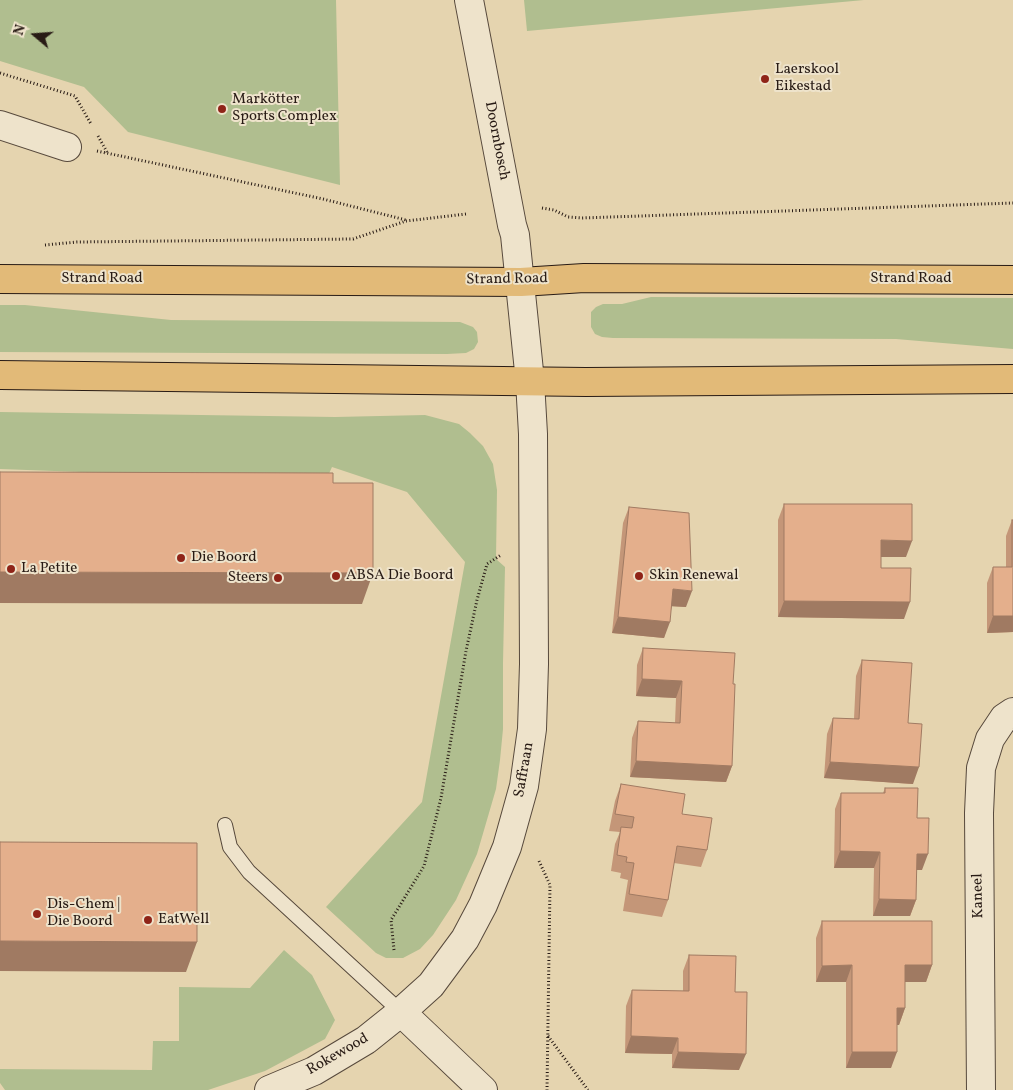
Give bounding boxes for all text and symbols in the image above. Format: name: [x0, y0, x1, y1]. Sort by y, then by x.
north arrow: [10, 10, 60, 60]
text: N: [10, 22, 31, 38]
place label: Laerskool Eikestad: [775, 61, 839, 96]
marker: Laerskool Eikestad: [759, 73, 771, 85]
place label: Markötter Sports Complex: [232, 91, 337, 126]
street label: Doornbosch: [480, 100, 512, 182]
marker: Markötter Sports Complex: [216, 103, 228, 115]
street label: Strand Road: [61, 270, 143, 288]
street label: Strand Road: [466, 270, 548, 290]
street label: Strand Road: [870, 270, 952, 288]
place label: Die Boord: [191, 549, 257, 567]
marker: Die Boord: [175, 552, 187, 564]
place label: La Petite: [21, 560, 77, 578]
marker: La Petite: [5, 563, 17, 575]
place label: ABSA Die Boord: [346, 567, 453, 585]
place label: Skin Renewal: [649, 567, 738, 585]
place label: Steers: [228, 569, 268, 587]
marker: ABSA Die Boord: [330, 570, 342, 582]
marker: Skin Renewal: [633, 570, 645, 582]
marker: Steers: [272, 572, 284, 584]
street label: Saffraan: [511, 741, 539, 799]
street label: Kaneel: [970, 873, 988, 919]
place label: Dis-Chem | Die Boord: [47, 896, 120, 931]
marker: Dis-Chem | Die Boord: [31, 908, 43, 920]
place label: EatWell: [158, 911, 209, 929]
marker: EatWell: [142, 914, 154, 926]
street label: Rokewood: [304, 1030, 372, 1080]

